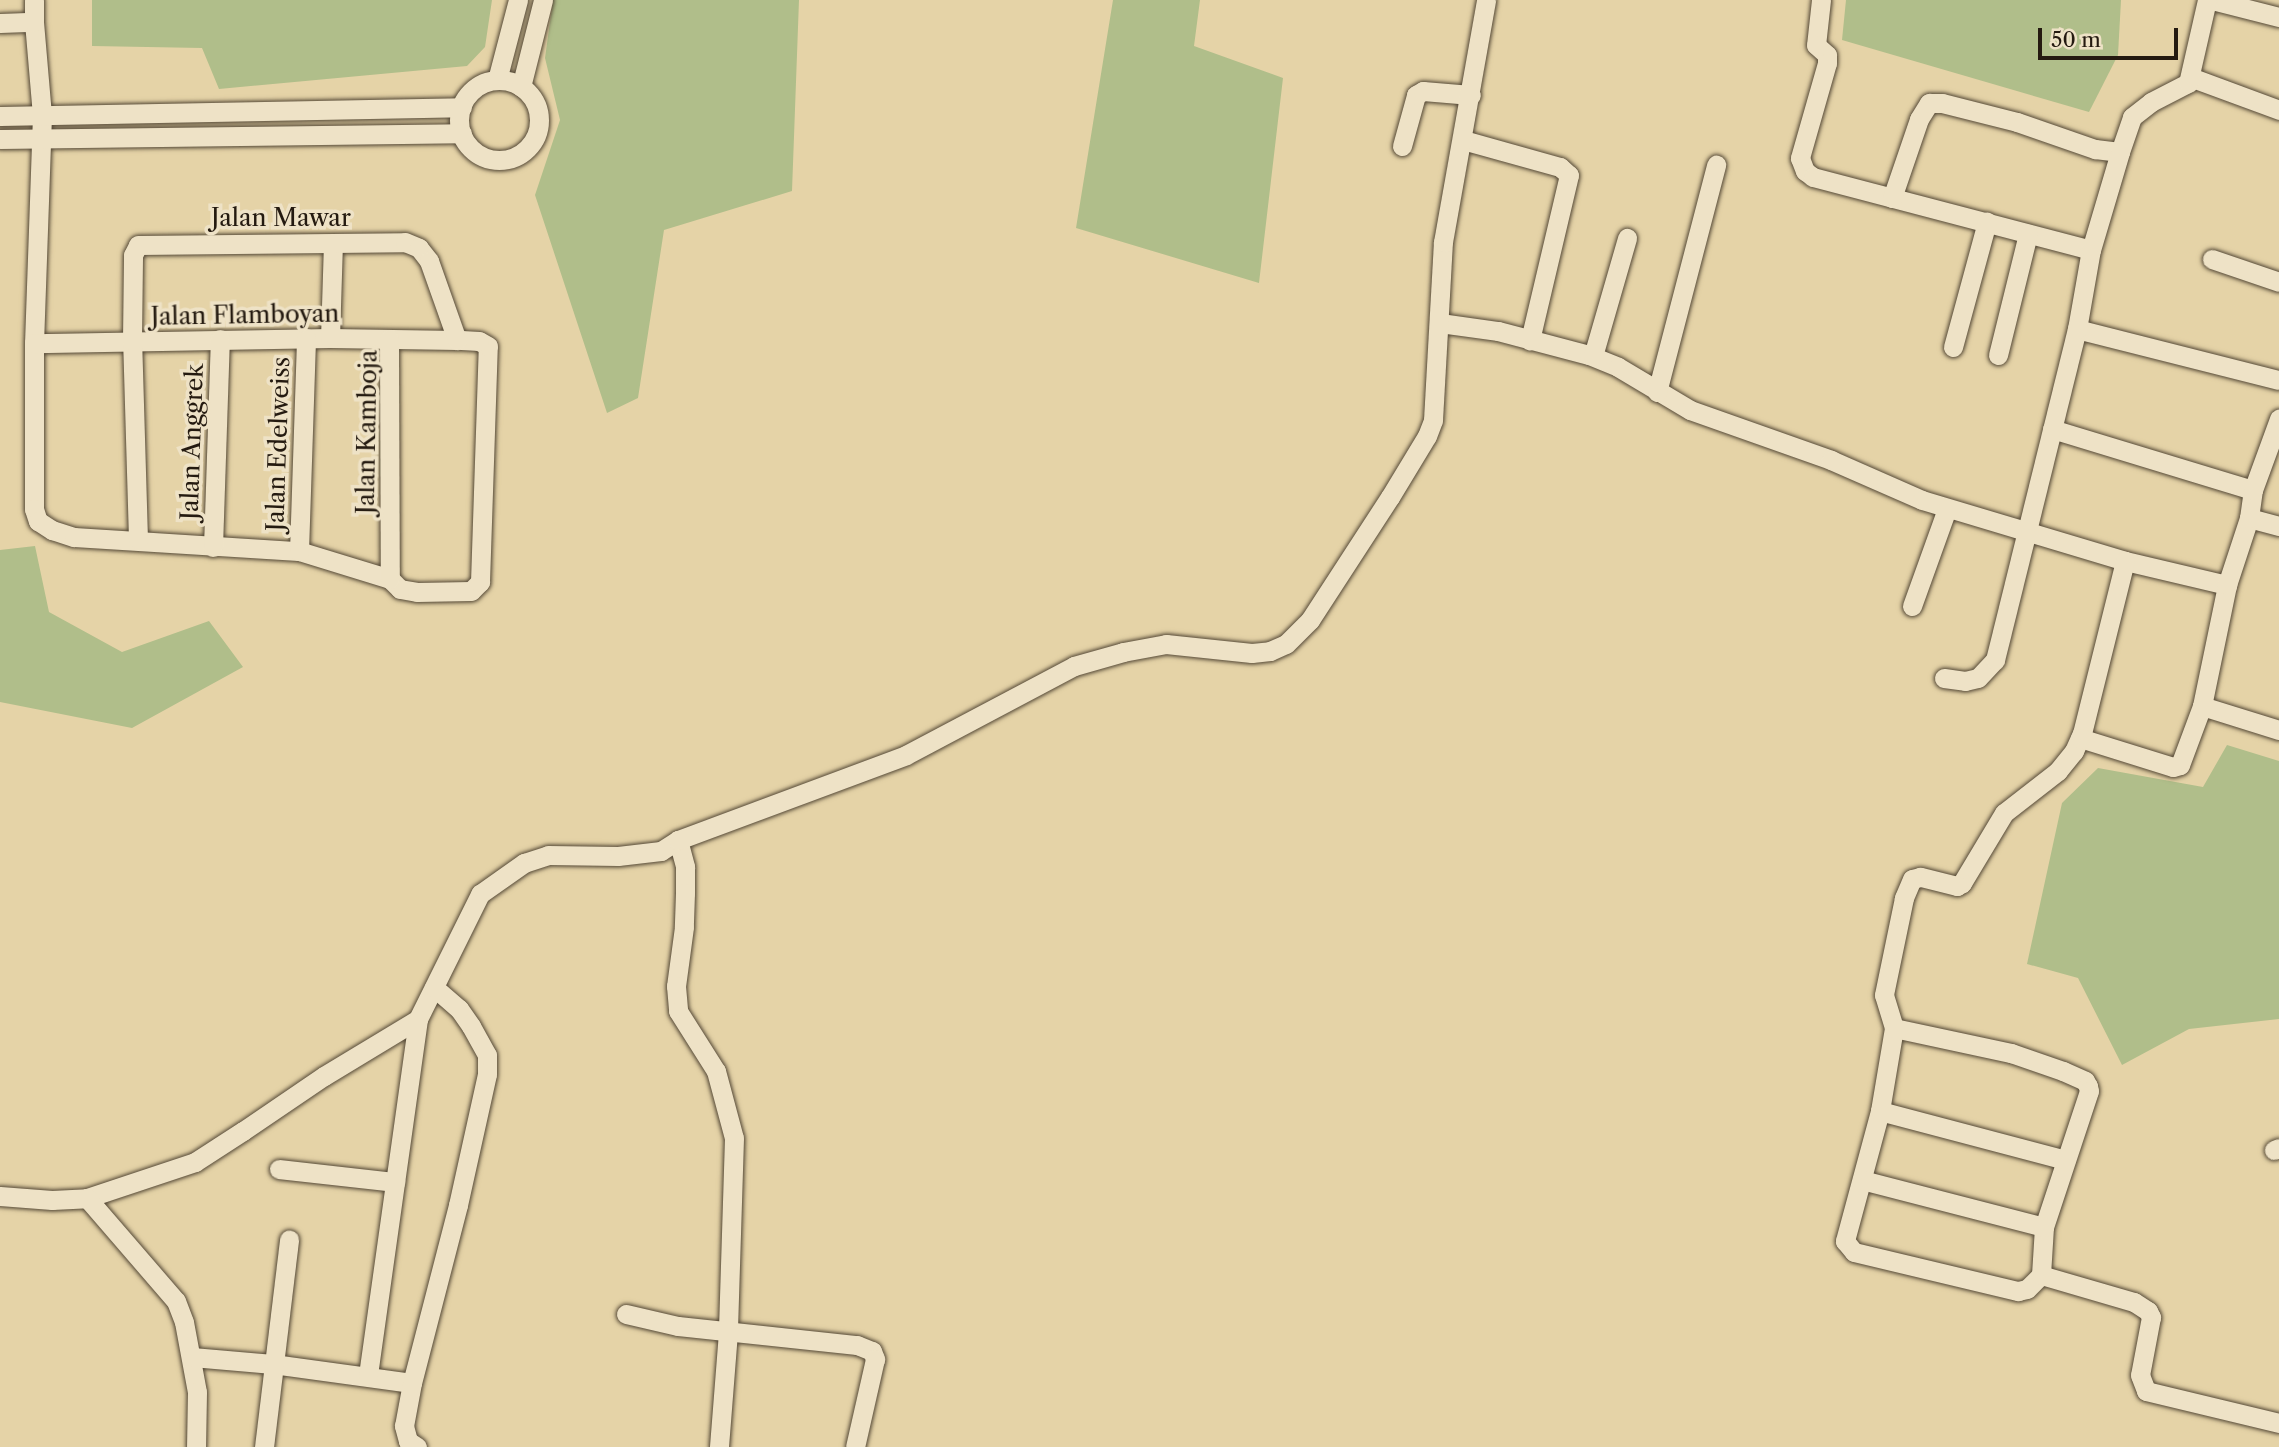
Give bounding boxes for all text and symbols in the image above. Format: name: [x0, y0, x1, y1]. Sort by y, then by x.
scale bar: [2041, 14, 2181, 58]
text: 50 m: [2051, 27, 2101, 52]
street label: Jalan Mawar: [211, 204, 351, 232]
street label: Jalan Flamboyan: [150, 299, 340, 331]
street label: Jalan Kamboja: [351, 350, 383, 514]
street label: Jalan Edelweiss: [261, 356, 295, 532]
street label: Jalan Anggrek: [175, 363, 209, 521]

